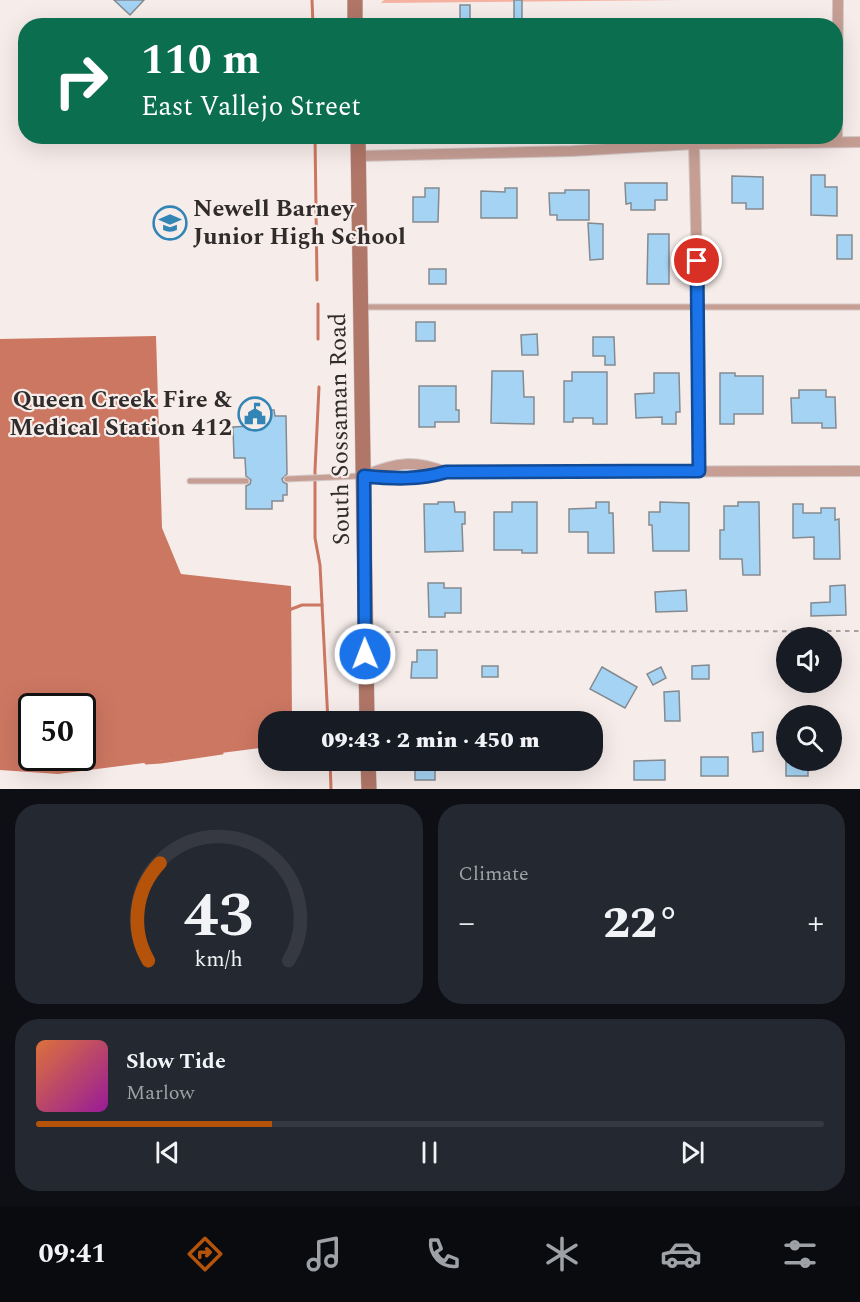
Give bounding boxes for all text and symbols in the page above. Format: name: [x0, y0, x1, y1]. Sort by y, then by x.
text: 110 m: [141, 29, 260, 92]
icon: right: [42, 42, 120, 120]
text: East Vallejo Street: [141, 86, 361, 128]
place label: Newell Barney Junior High School: [193, 191, 406, 255]
school or university icon: Newell Barney Junior High School: [152, 205, 188, 241]
pin: [671, 235, 722, 286]
icon: arrive: [680, 244, 713, 277]
street label: South Sossaman Road: [320, 312, 360, 546]
place label: Queen Creek Fire & Medical Station 412: [9, 382, 233, 446]
public building icon: Queen Creek Fire & Medical Station 412: [237, 396, 273, 432]
position arrow: [333, 622, 397, 686]
map controls: [776, 627, 842, 771]
button: sound: [776, 627, 842, 693]
speed limit sign: 50: [18, 693, 96, 771]
button: search: [776, 705, 842, 771]
text: 09:43 · 2 min · 450 m: [321, 724, 540, 757]
text: Climate: [459, 859, 529, 889]
text: 43: [184, 869, 254, 964]
text: 22°: [603, 889, 680, 958]
text: −: [459, 898, 475, 948]
text: +: [807, 898, 824, 948]
text: km/h: [195, 943, 243, 976]
text: Slow Tide: [126, 1045, 226, 1078]
text: Marlow: [126, 1078, 195, 1108]
icon: previous: [151, 1136, 184, 1169]
icon: pause: [413, 1136, 446, 1169]
icon: next: [676, 1136, 709, 1169]
text: 09:41: [39, 1233, 106, 1275]
icon: directions: [184, 1233, 226, 1275]
icon: music: [303, 1233, 345, 1275]
icon: phone: [422, 1233, 464, 1275]
icon: climate: [541, 1233, 583, 1275]
icon: car: [660, 1233, 702, 1275]
icon: filters: [779, 1233, 821, 1275]

